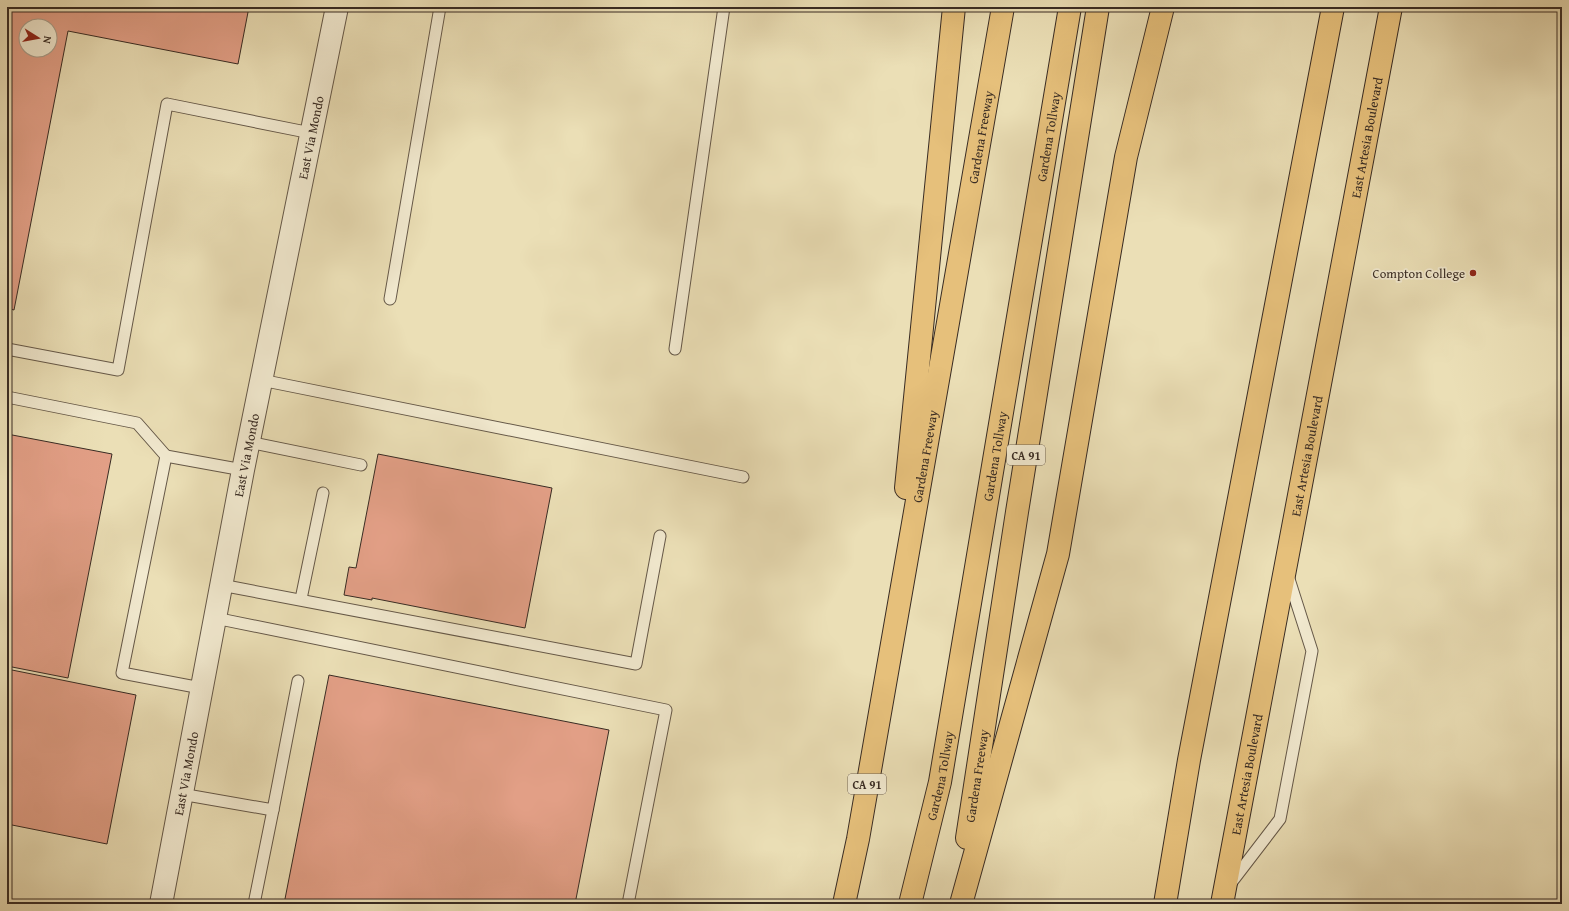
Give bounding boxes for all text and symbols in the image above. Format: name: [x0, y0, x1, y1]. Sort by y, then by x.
north arrow: [18, 18, 58, 58]
text: N: [39, 35, 56, 46]
street label: East Artesia Boulevard: [1346, 75, 1387, 199]
street label: Gardena Freeway: [963, 89, 998, 185]
street label: Gardena Tollway: [1031, 90, 1065, 183]
street label: East Via Mondo: [293, 94, 328, 181]
place label: Compton College: [1373, 264, 1465, 283]
marker: Compton College: [1468, 268, 1478, 278]
street label: East Artesia Boulevard: [1286, 394, 1327, 518]
street label: Gardena Freeway: [907, 408, 942, 504]
street label: Gardena Tollway: [978, 409, 1012, 503]
street label: East Via Mondo: [229, 411, 264, 498]
road number: CA 91: [1007, 445, 1045, 465]
street label: East Artesia Boulevard: [1226, 712, 1267, 836]
street label: Gardena Freeway: [960, 727, 993, 824]
street label: Gardena Tollway: [921, 729, 958, 822]
street label: East Via Mondo: [168, 730, 203, 817]
road number: CA 91: [848, 774, 886, 794]

